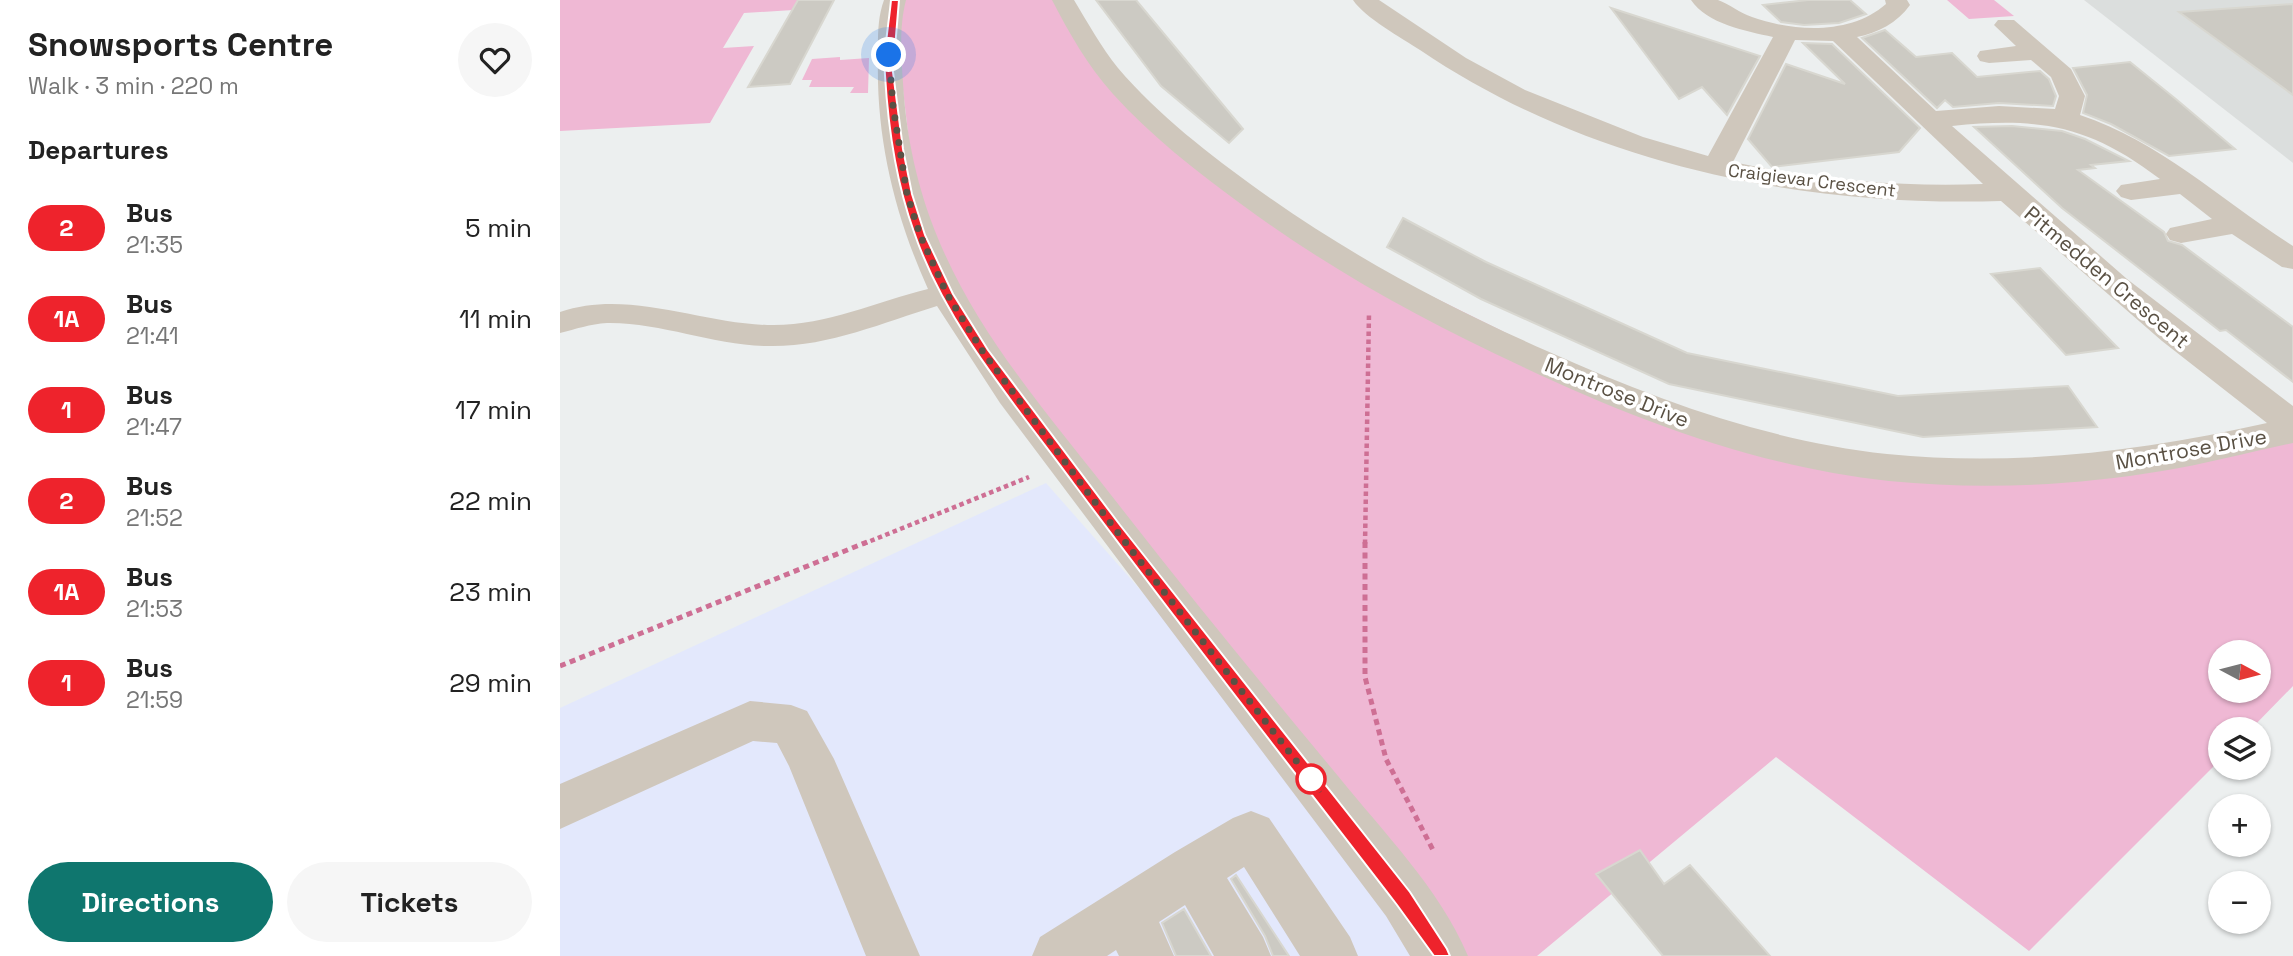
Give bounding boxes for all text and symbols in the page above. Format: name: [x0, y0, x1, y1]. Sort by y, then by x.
button: heart: [458, 23, 532, 97]
text: Snowsports Centre: [28, 24, 333, 66]
your location: [871, 37, 906, 72]
text: Walk · 3 min · 220 m: [28, 71, 239, 101]
text: Departures: [28, 133, 169, 167]
street label: Craigievar Crescent: [1727, 158, 1897, 202]
text: Bus: [126, 196, 173, 230]
street label: Pitmedden Crescent: [2019, 200, 2195, 354]
text: 5 min: [465, 211, 532, 245]
text: 2: [59, 212, 74, 243]
text: 21:35: [126, 230, 183, 260]
text: Bus: [126, 287, 173, 321]
text: 11 min: [459, 302, 532, 336]
text: 1A: [53, 303, 80, 334]
text: 21:41: [126, 321, 179, 351]
street label: Montrose Drive: [1541, 351, 1693, 433]
text: Bus: [126, 378, 173, 412]
text: 17 min: [455, 393, 532, 427]
text: 1: [61, 394, 72, 425]
text: 21:47: [126, 412, 182, 442]
street label: Montrose Drive: [2113, 422, 2269, 476]
text: Bus: [126, 469, 173, 503]
text: 22 min: [449, 484, 532, 518]
text: 2: [59, 485, 74, 516]
text: 21:52: [126, 503, 183, 533]
text: Bus: [126, 560, 173, 594]
text: 23 min: [449, 575, 532, 609]
text: 1A: [53, 576, 80, 607]
text: 21:53: [126, 594, 183, 624]
north arrow: [2208, 640, 2272, 704]
map controls: [2208, 640, 2271, 934]
text: Bus: [126, 651, 173, 685]
text: 29 min: [449, 666, 532, 700]
text: 1: [61, 667, 72, 698]
text: 21:59: [126, 685, 183, 715]
button: layers: [2208, 717, 2271, 780]
unlabelled marker: [1296, 764, 1326, 794]
button: +: [2208, 794, 2271, 857]
button: Directions: [28, 862, 273, 942]
button: Tickets: [287, 862, 532, 942]
button: −: [2208, 871, 2271, 934]

